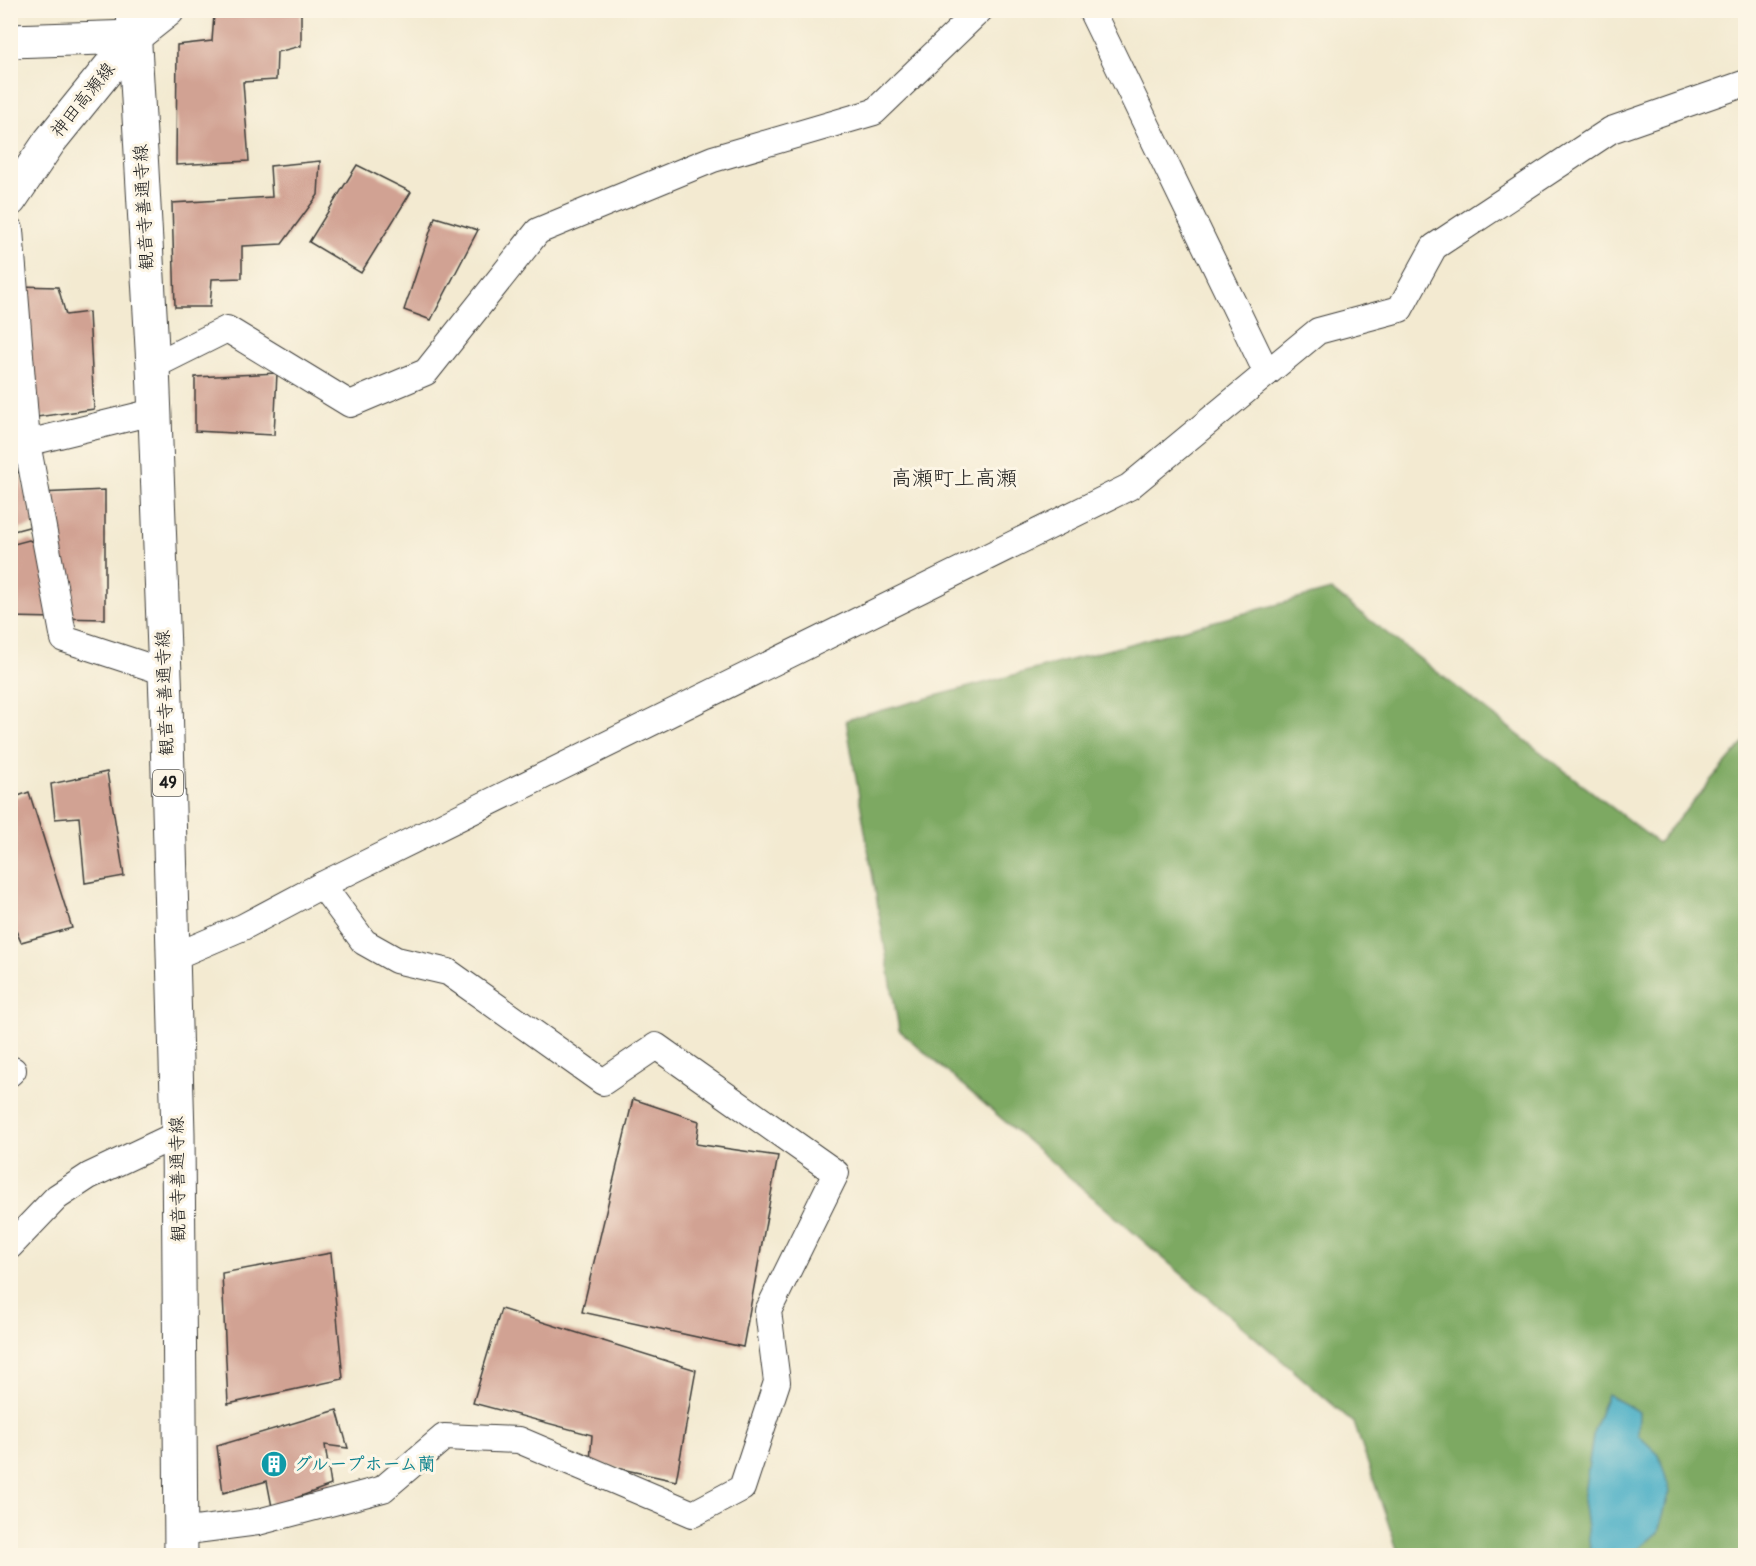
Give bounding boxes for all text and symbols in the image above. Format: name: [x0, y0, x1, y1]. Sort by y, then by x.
street label: 神田高瀬線: [46, 58, 120, 142]
street label: 観音寺善通寺線: [129, 143, 159, 271]
district label: 高瀬町上高瀬: [891, 465, 1017, 492]
street label: 観音寺善通寺線: [151, 630, 179, 756]
road number: 49: [153, 770, 183, 796]
street label: 観音寺善通寺線: [165, 1116, 191, 1242]
building icon: グループホーム蘭: [259, 1449, 289, 1479]
place label: グループホーム蘭: [294, 1453, 436, 1476]

